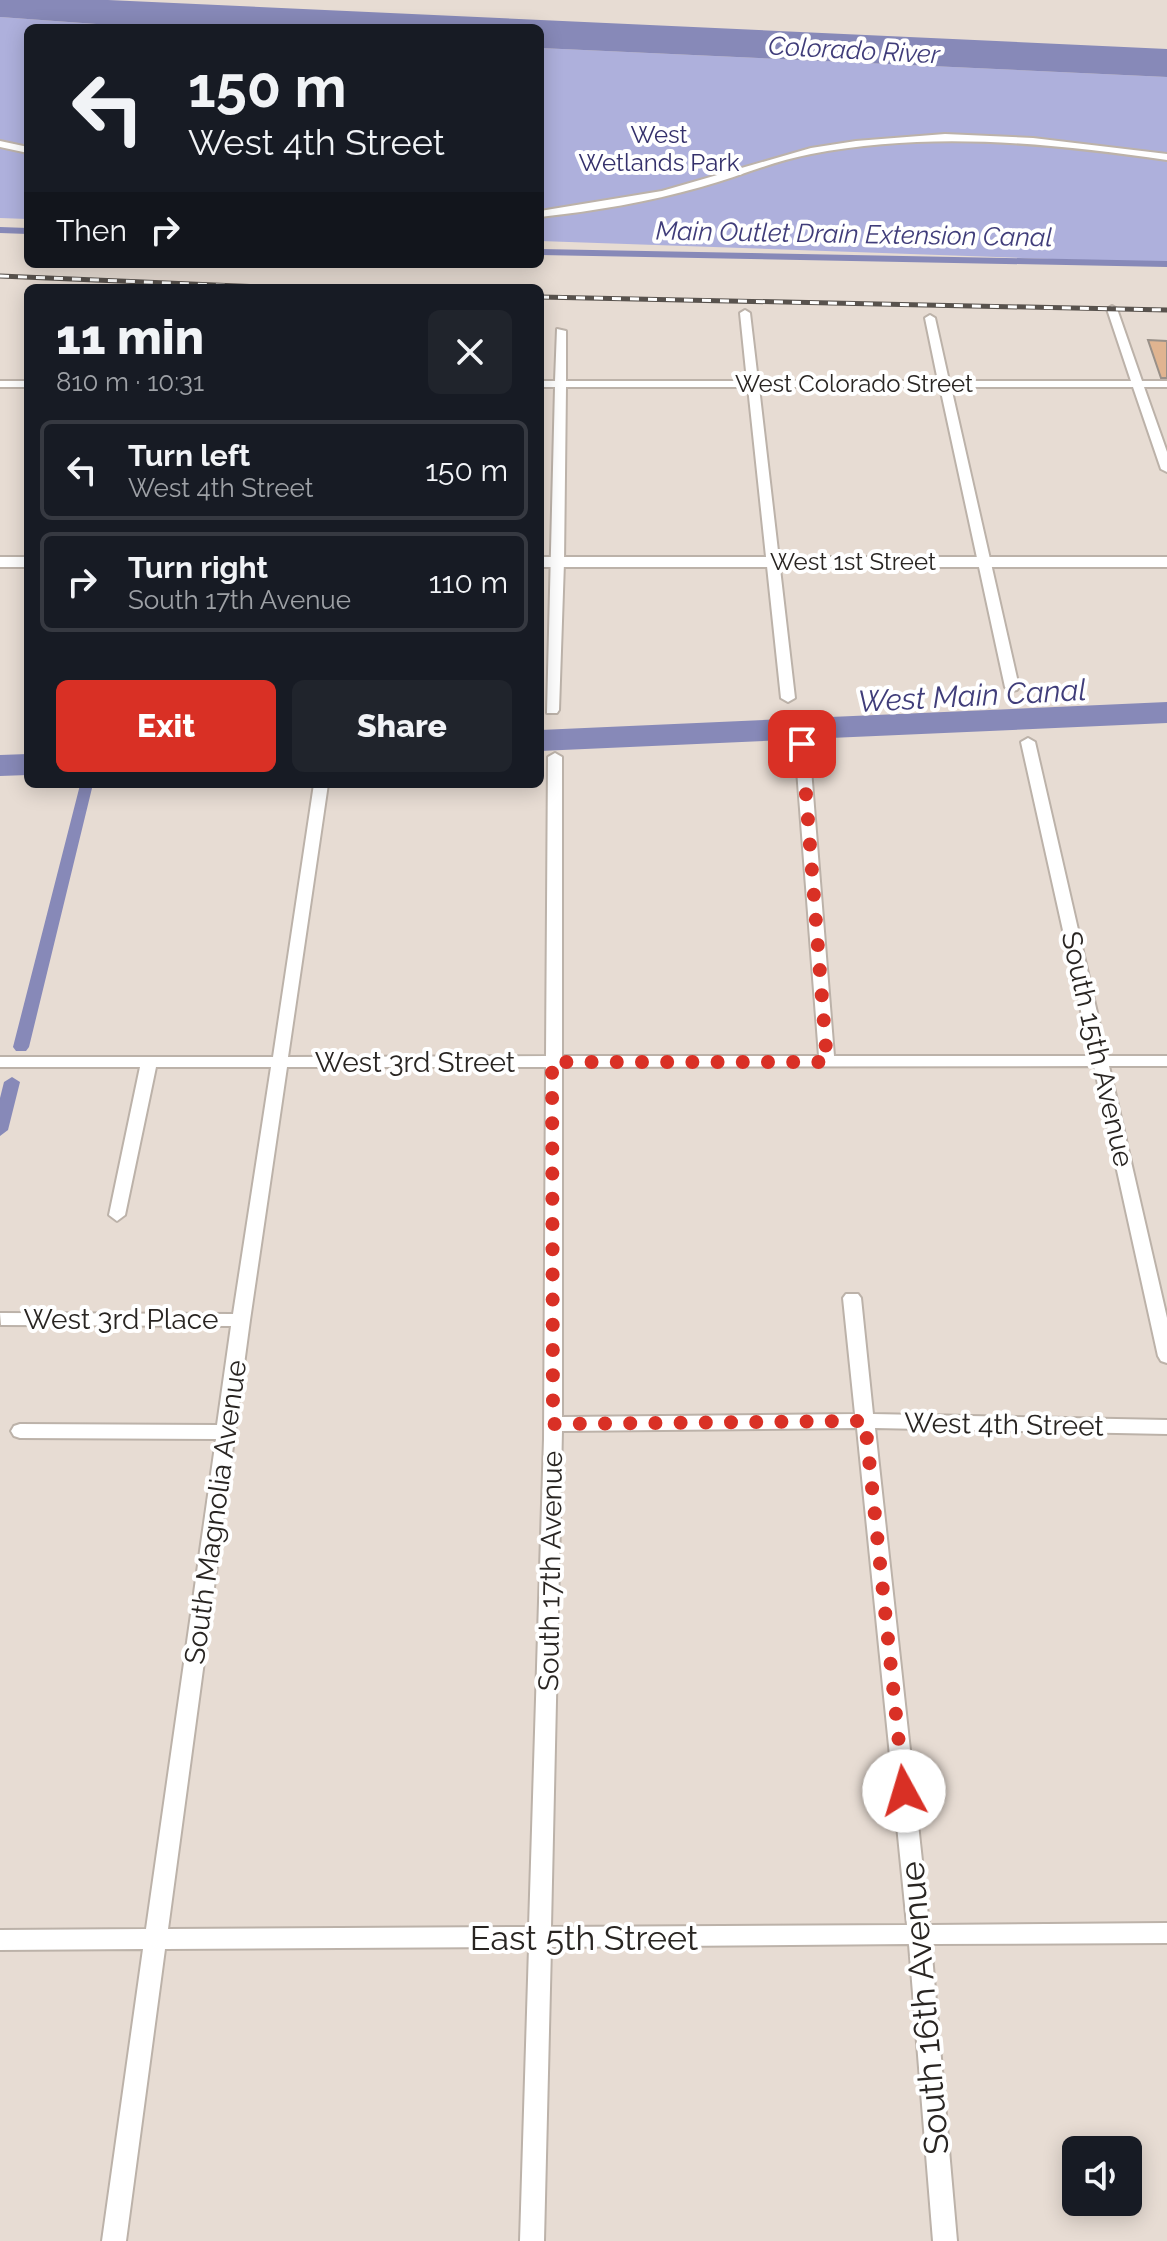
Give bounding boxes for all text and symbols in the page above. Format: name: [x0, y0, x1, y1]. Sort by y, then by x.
water label: Colorado River: [767, 31, 942, 70]
text: 150 m: [188, 54, 347, 120]
icon: left: [56, 56, 160, 160]
park label: West Wetlands Park: [579, 120, 740, 177]
text: West 4th Street: [188, 121, 445, 163]
icon: right: [143, 208, 187, 252]
text: Then: [56, 213, 127, 248]
water label: Main Outlet Drain Extension Canal: [655, 216, 1053, 252]
text: 11 min: [56, 309, 204, 365]
button: close: [428, 310, 512, 394]
text: 810 m · 10:31: [56, 367, 204, 397]
street label: West Colorado Street: [735, 369, 973, 398]
text: Turn left: [128, 438, 250, 473]
icon: left: [60, 448, 104, 492]
text: 150 m: [425, 453, 508, 488]
text: West 4th Street: [128, 473, 313, 503]
street label: West 1st Street: [770, 547, 936, 576]
text: Turn right: [128, 550, 268, 585]
icon: right: [60, 560, 104, 604]
text: 110 m: [429, 565, 508, 600]
text: South 17th Avenue: [128, 585, 351, 615]
water label: West Main Canal: [857, 672, 1087, 719]
button: Exit: [56, 680, 276, 772]
button: Share: [292, 680, 512, 772]
pin: [768, 710, 836, 778]
icon: arrive: [780, 722, 824, 766]
street label: South 15th Avenue: [1054, 928, 1141, 1170]
street label: West 3rd Street: [315, 1046, 516, 1079]
street label: West 3rd Place: [24, 1303, 218, 1336]
street label: South Magnolia Avenue: [178, 1358, 253, 1666]
street label: West 4th Street: [904, 1406, 1105, 1443]
street label: South 17th Avenue: [532, 1451, 569, 1691]
position arrow: [862, 1749, 946, 1833]
street label: South 16th Avenue: [891, 1860, 957, 2156]
street label: East 5th Street: [470, 1918, 699, 1958]
map controls: [1062, 2136, 1142, 2216]
button: sound: [1062, 2136, 1142, 2216]

